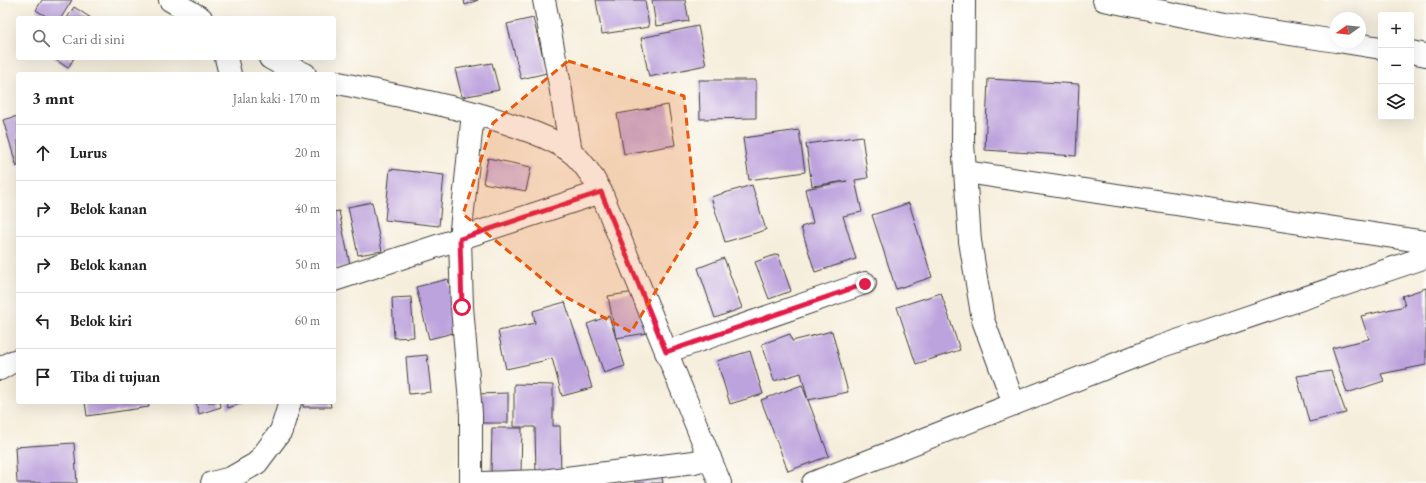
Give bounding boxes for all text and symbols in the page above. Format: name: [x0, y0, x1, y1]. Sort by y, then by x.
north arrow: [1330, 12, 1366, 48]
map controls: [1378, 12, 1414, 120]
button: +: [1378, 12, 1414, 48]
search box: [16, 16, 336, 60]
icon: search: [30, 27, 52, 49]
text: Cari di sini: [62, 29, 125, 48]
button: −: [1378, 48, 1414, 84]
button: layers: [1378, 84, 1414, 120]
text: 3 mnt: [32, 87, 74, 109]
text: Jalan kaki · 170 m: [233, 90, 320, 107]
icon: ahead: [32, 142, 54, 164]
text: Lurus: [70, 143, 107, 162]
text: 20 m: [295, 144, 320, 161]
icon: right: [32, 198, 54, 220]
text: Belok kanan: [70, 199, 147, 218]
text: 40 m: [295, 200, 320, 217]
icon: right: [32, 254, 54, 276]
text: Belok kanan: [70, 255, 147, 274]
text: 50 m: [295, 256, 320, 273]
route end: [856, 275, 874, 293]
route start: [453, 298, 471, 316]
icon: left: [32, 310, 54, 332]
text: Belok kiri: [70, 311, 132, 330]
text: 60 m: [295, 312, 320, 329]
icon: arrive: [32, 366, 54, 388]
text: Tiba di tujuan: [70, 367, 160, 386]

